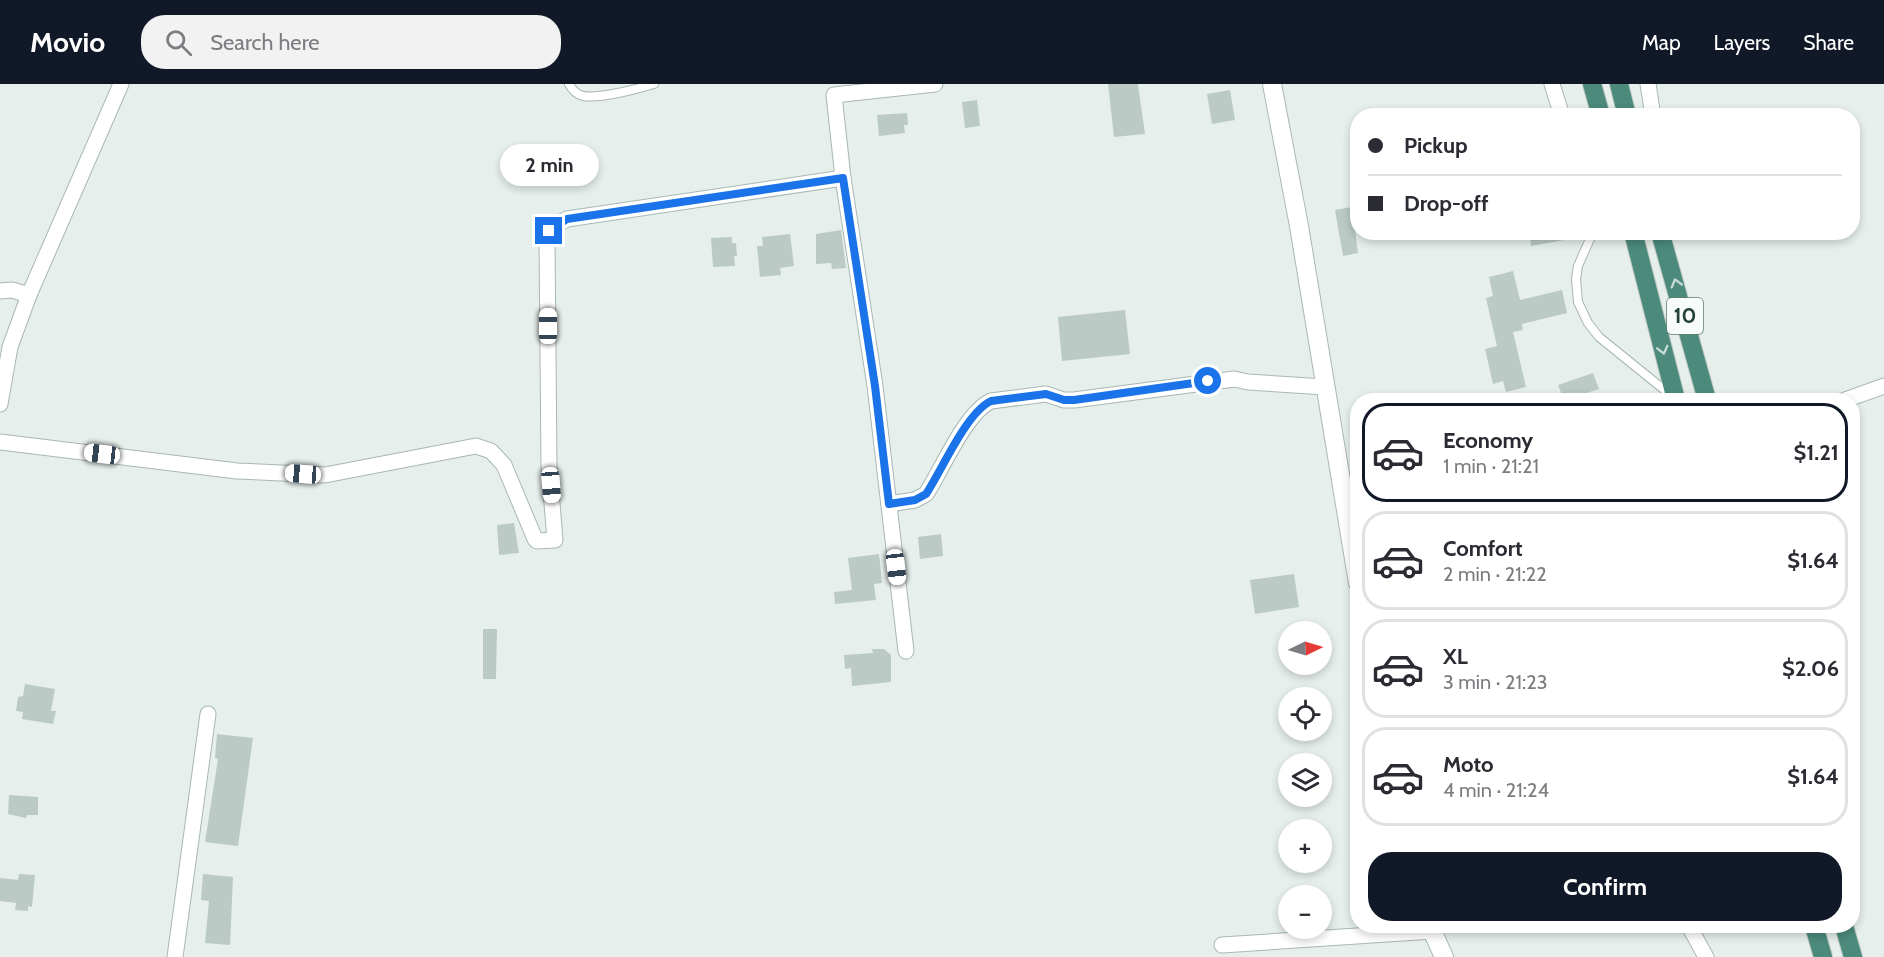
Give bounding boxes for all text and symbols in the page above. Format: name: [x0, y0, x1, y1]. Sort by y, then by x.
search box: [141, 15, 561, 69]
text: Movio: [30, 25, 105, 59]
icon: search: [162, 26, 195, 59]
text: Search here: [210, 29, 320, 56]
text: Map: [1642, 30, 1681, 55]
text: Layers: [1714, 30, 1770, 55]
text: Share: [1803, 30, 1854, 55]
text: Pickup: [1404, 132, 1468, 159]
callout: 2 min: [500, 144, 598, 186]
text: 2 min: [525, 153, 574, 177]
text: Drop-off: [1404, 190, 1488, 217]
route end: [535, 217, 562, 244]
one-way arrow: [1671, 278, 1683, 289]
road number: 10: [1667, 298, 1703, 334]
car: [539, 308, 557, 344]
one-way arrow: [1656, 345, 1669, 355]
route start: [1194, 367, 1221, 394]
icon: car: [1371, 426, 1425, 480]
text: Economy: [1443, 427, 1533, 454]
text: $1.21: [1793, 439, 1839, 466]
car: [83, 443, 121, 465]
text: 1 min · 21:21: [1443, 454, 1539, 478]
car: [284, 464, 322, 484]
car: [540, 466, 562, 504]
icon: car: [1371, 534, 1425, 588]
text: Comfort: [1443, 535, 1522, 562]
text: $1.64: [1787, 547, 1839, 574]
car: [885, 548, 907, 586]
text: 2 min · 21:22: [1443, 562, 1547, 586]
north arrow: [1278, 621, 1332, 675]
map controls: [1278, 621, 1332, 939]
icon: car: [1371, 642, 1425, 696]
text: XL: [1443, 643, 1468, 670]
text: $2.06: [1782, 655, 1839, 682]
text: 3 min · 21:23: [1443, 670, 1548, 694]
button: locate: [1278, 687, 1332, 741]
icon: car: [1371, 750, 1425, 804]
text: Moto: [1443, 751, 1494, 778]
button: layers: [1278, 753, 1332, 807]
text: $1.64: [1787, 763, 1839, 790]
text: 4 min · 21:24: [1443, 778, 1549, 802]
button: +: [1278, 819, 1332, 873]
button: Confirm: [1368, 852, 1842, 921]
button: −: [1278, 885, 1332, 939]

